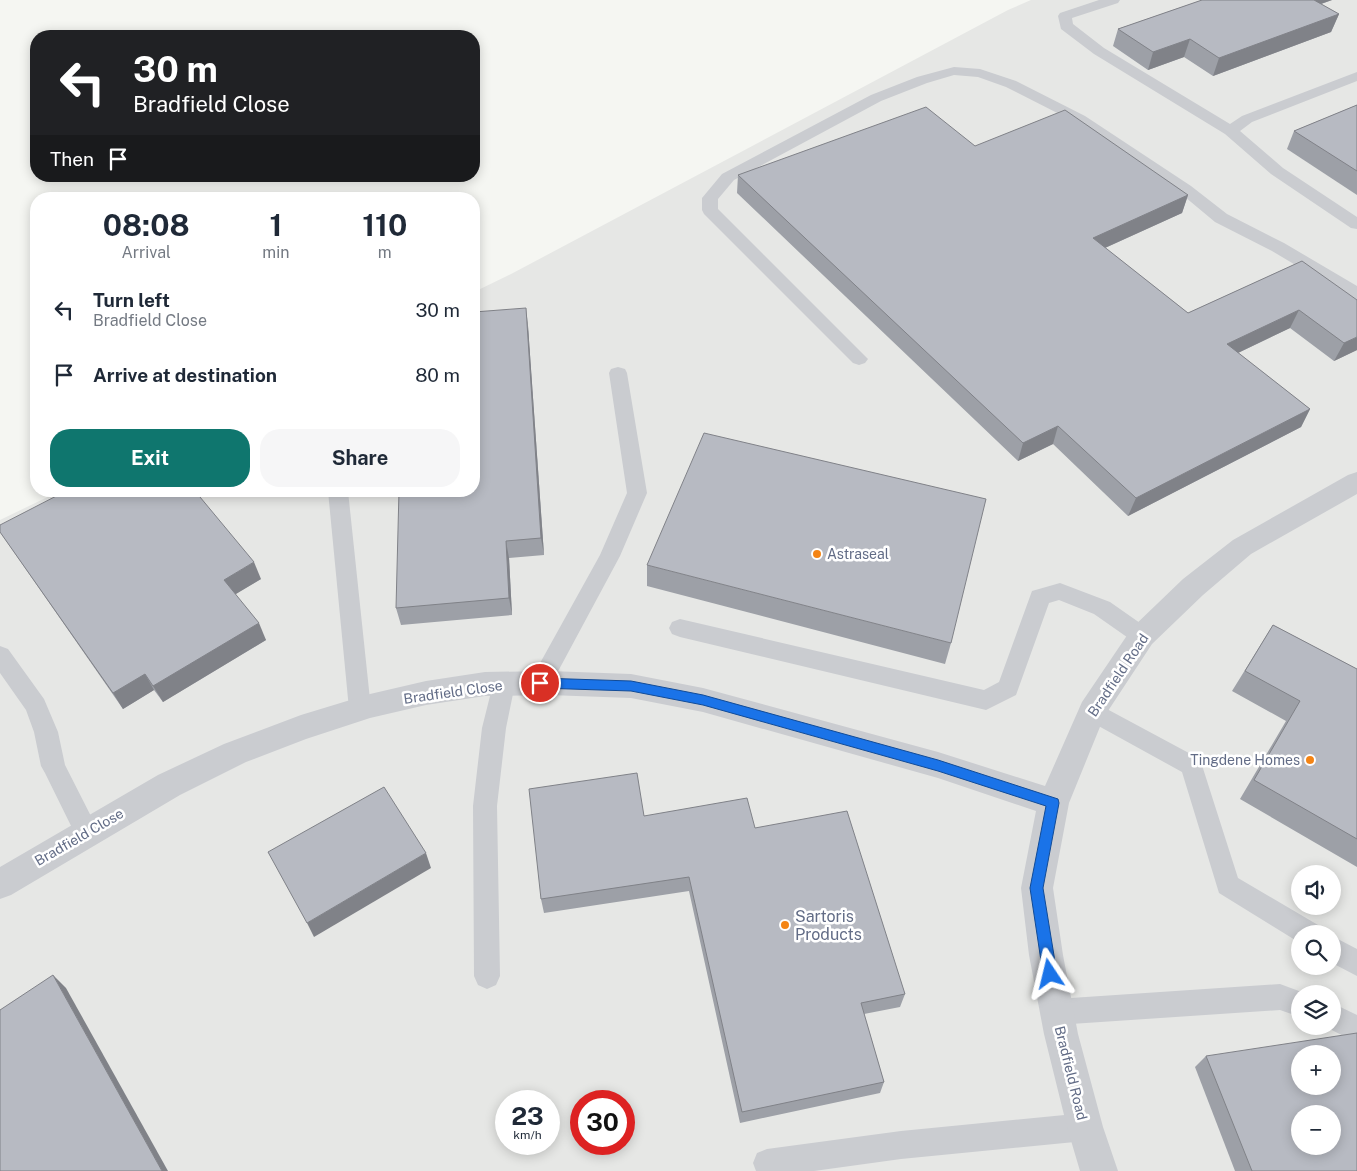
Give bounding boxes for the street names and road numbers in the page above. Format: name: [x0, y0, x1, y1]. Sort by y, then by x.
street label: Bradfield Road: [1084, 631, 1152, 719]
street label: Bradfield Close: [403, 677, 504, 707]
street label: Bradfield Close: [32, 805, 126, 869]
street label: Bradfield Road: [1052, 1024, 1090, 1122]

